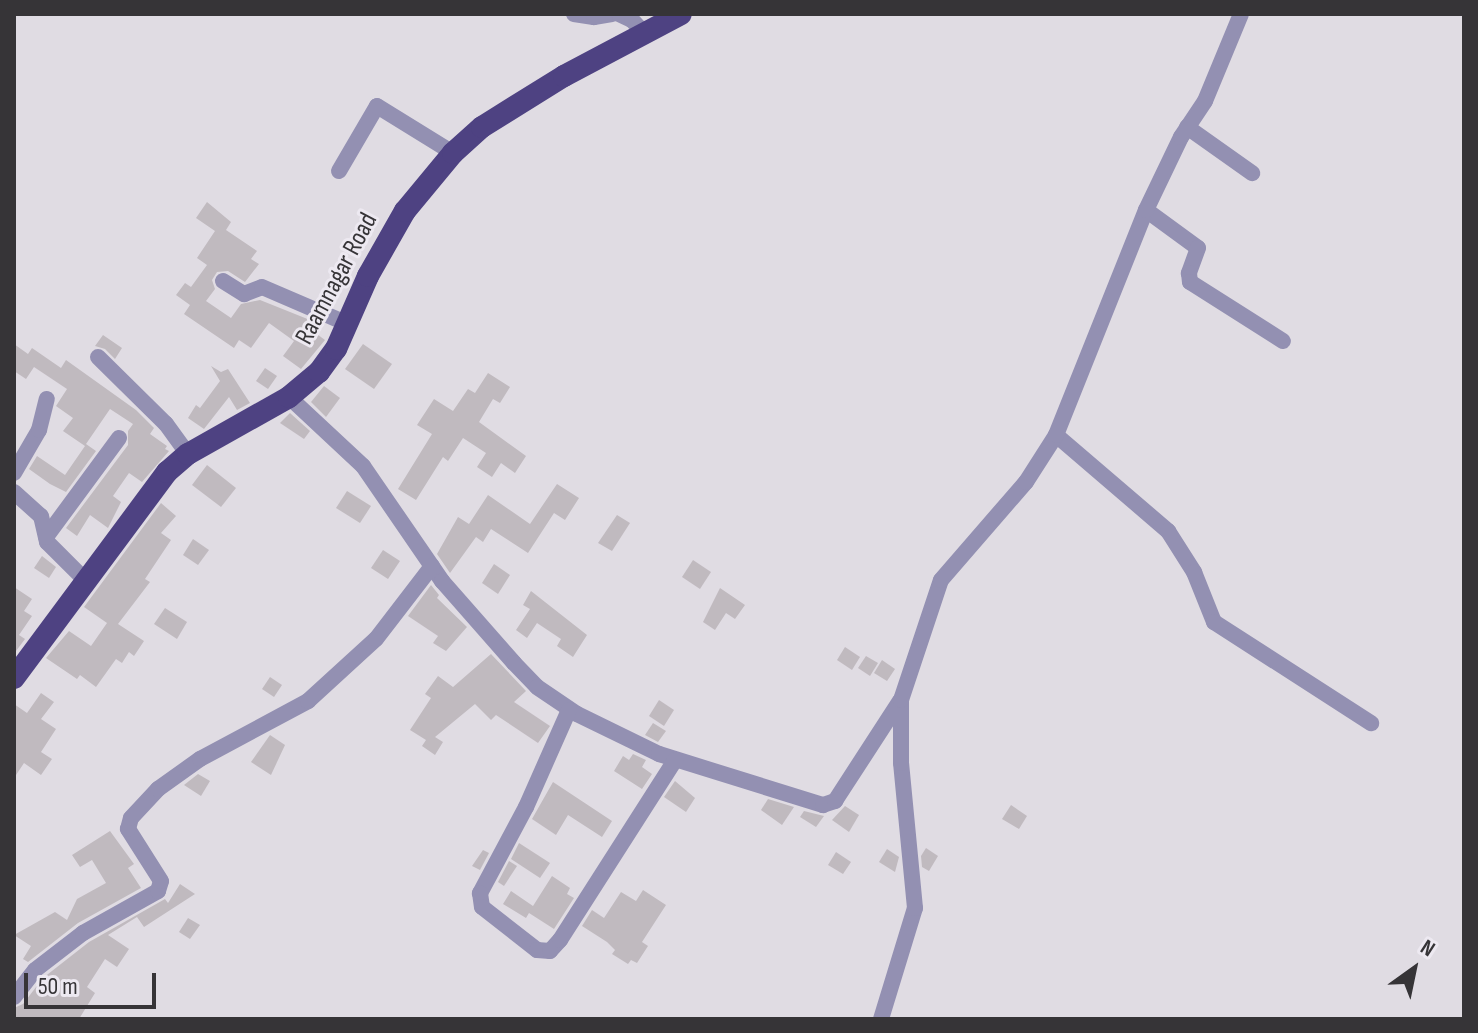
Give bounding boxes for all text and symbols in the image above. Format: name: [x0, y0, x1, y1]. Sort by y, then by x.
street label: Raamnagar Road: [289, 208, 385, 350]
north arrow: [1374, 929, 1454, 1009]
text: N: [1415, 934, 1440, 963]
scale bar: [28, 957, 160, 1007]
text: 50 m: [38, 972, 78, 1001]

